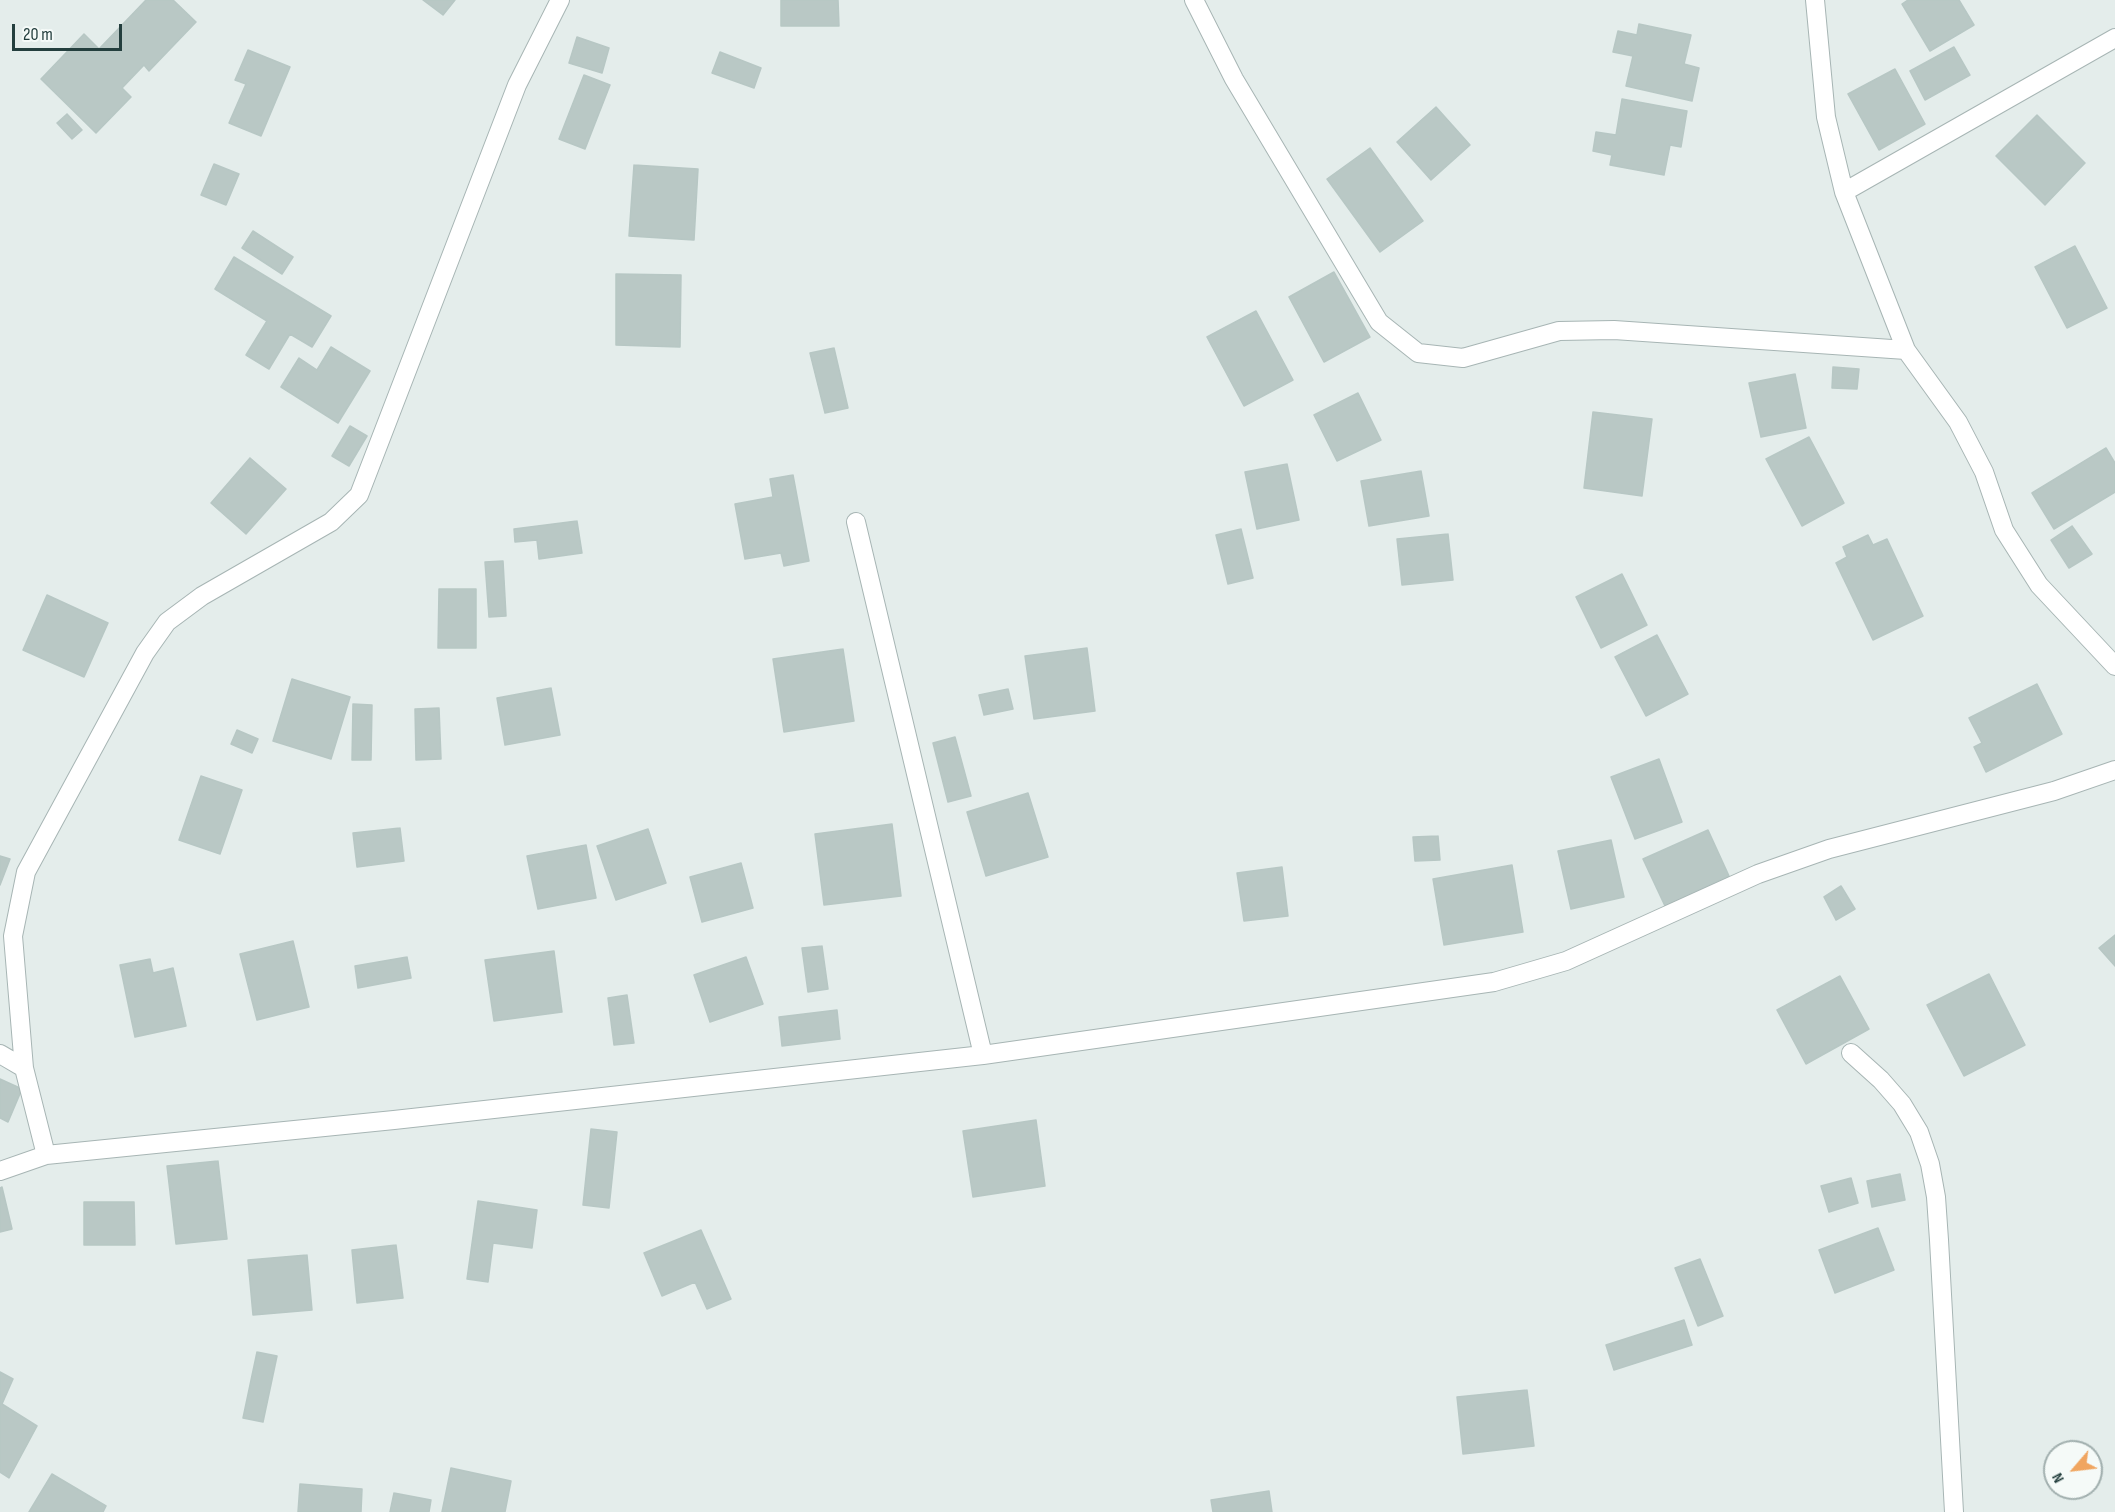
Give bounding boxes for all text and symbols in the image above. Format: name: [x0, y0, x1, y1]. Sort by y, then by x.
scale bar: [15, 12, 124, 50]
text: 20 m: [23, 24, 53, 45]
north arrow: [2043, 1440, 2103, 1500]
text: N: [2048, 1470, 2069, 1486]

